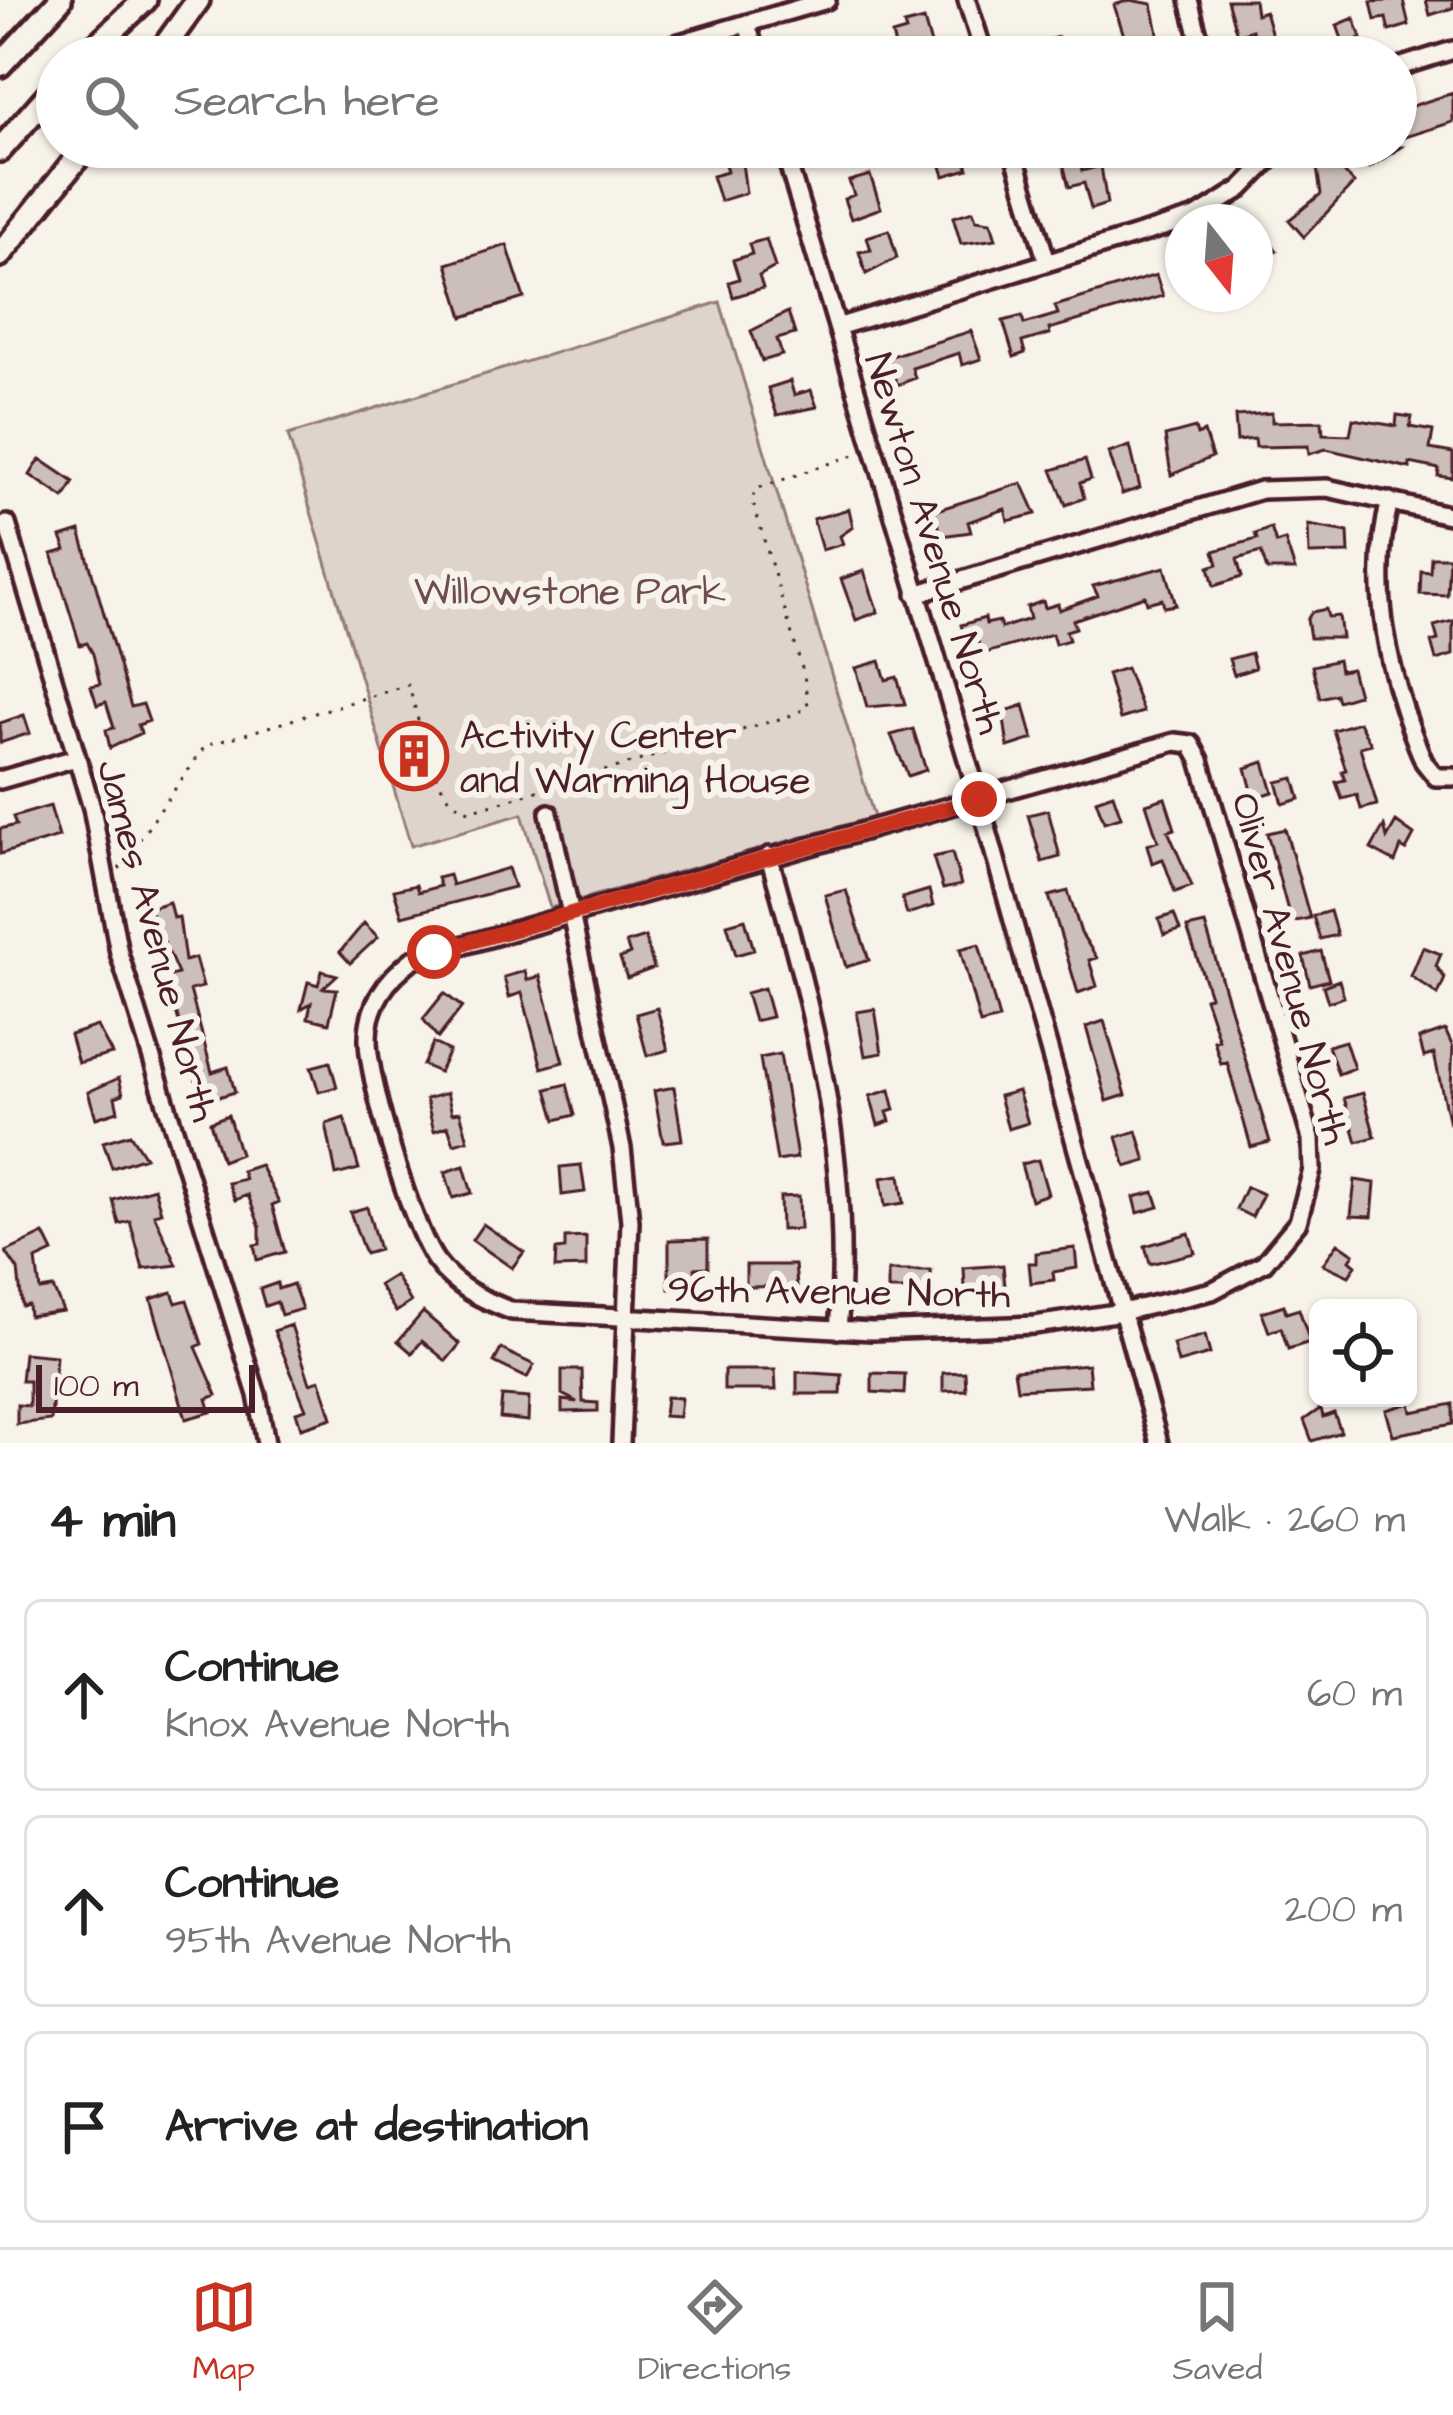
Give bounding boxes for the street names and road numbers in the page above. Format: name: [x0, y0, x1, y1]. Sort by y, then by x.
street label: Newton Avenue North: [850, 347, 1017, 741]
street label: James Avenue North: [82, 754, 230, 1128]
street label: Oliver Avenue North: [1216, 787, 1362, 1151]
street label: 96th Avenue North: [667, 1263, 1011, 1323]

